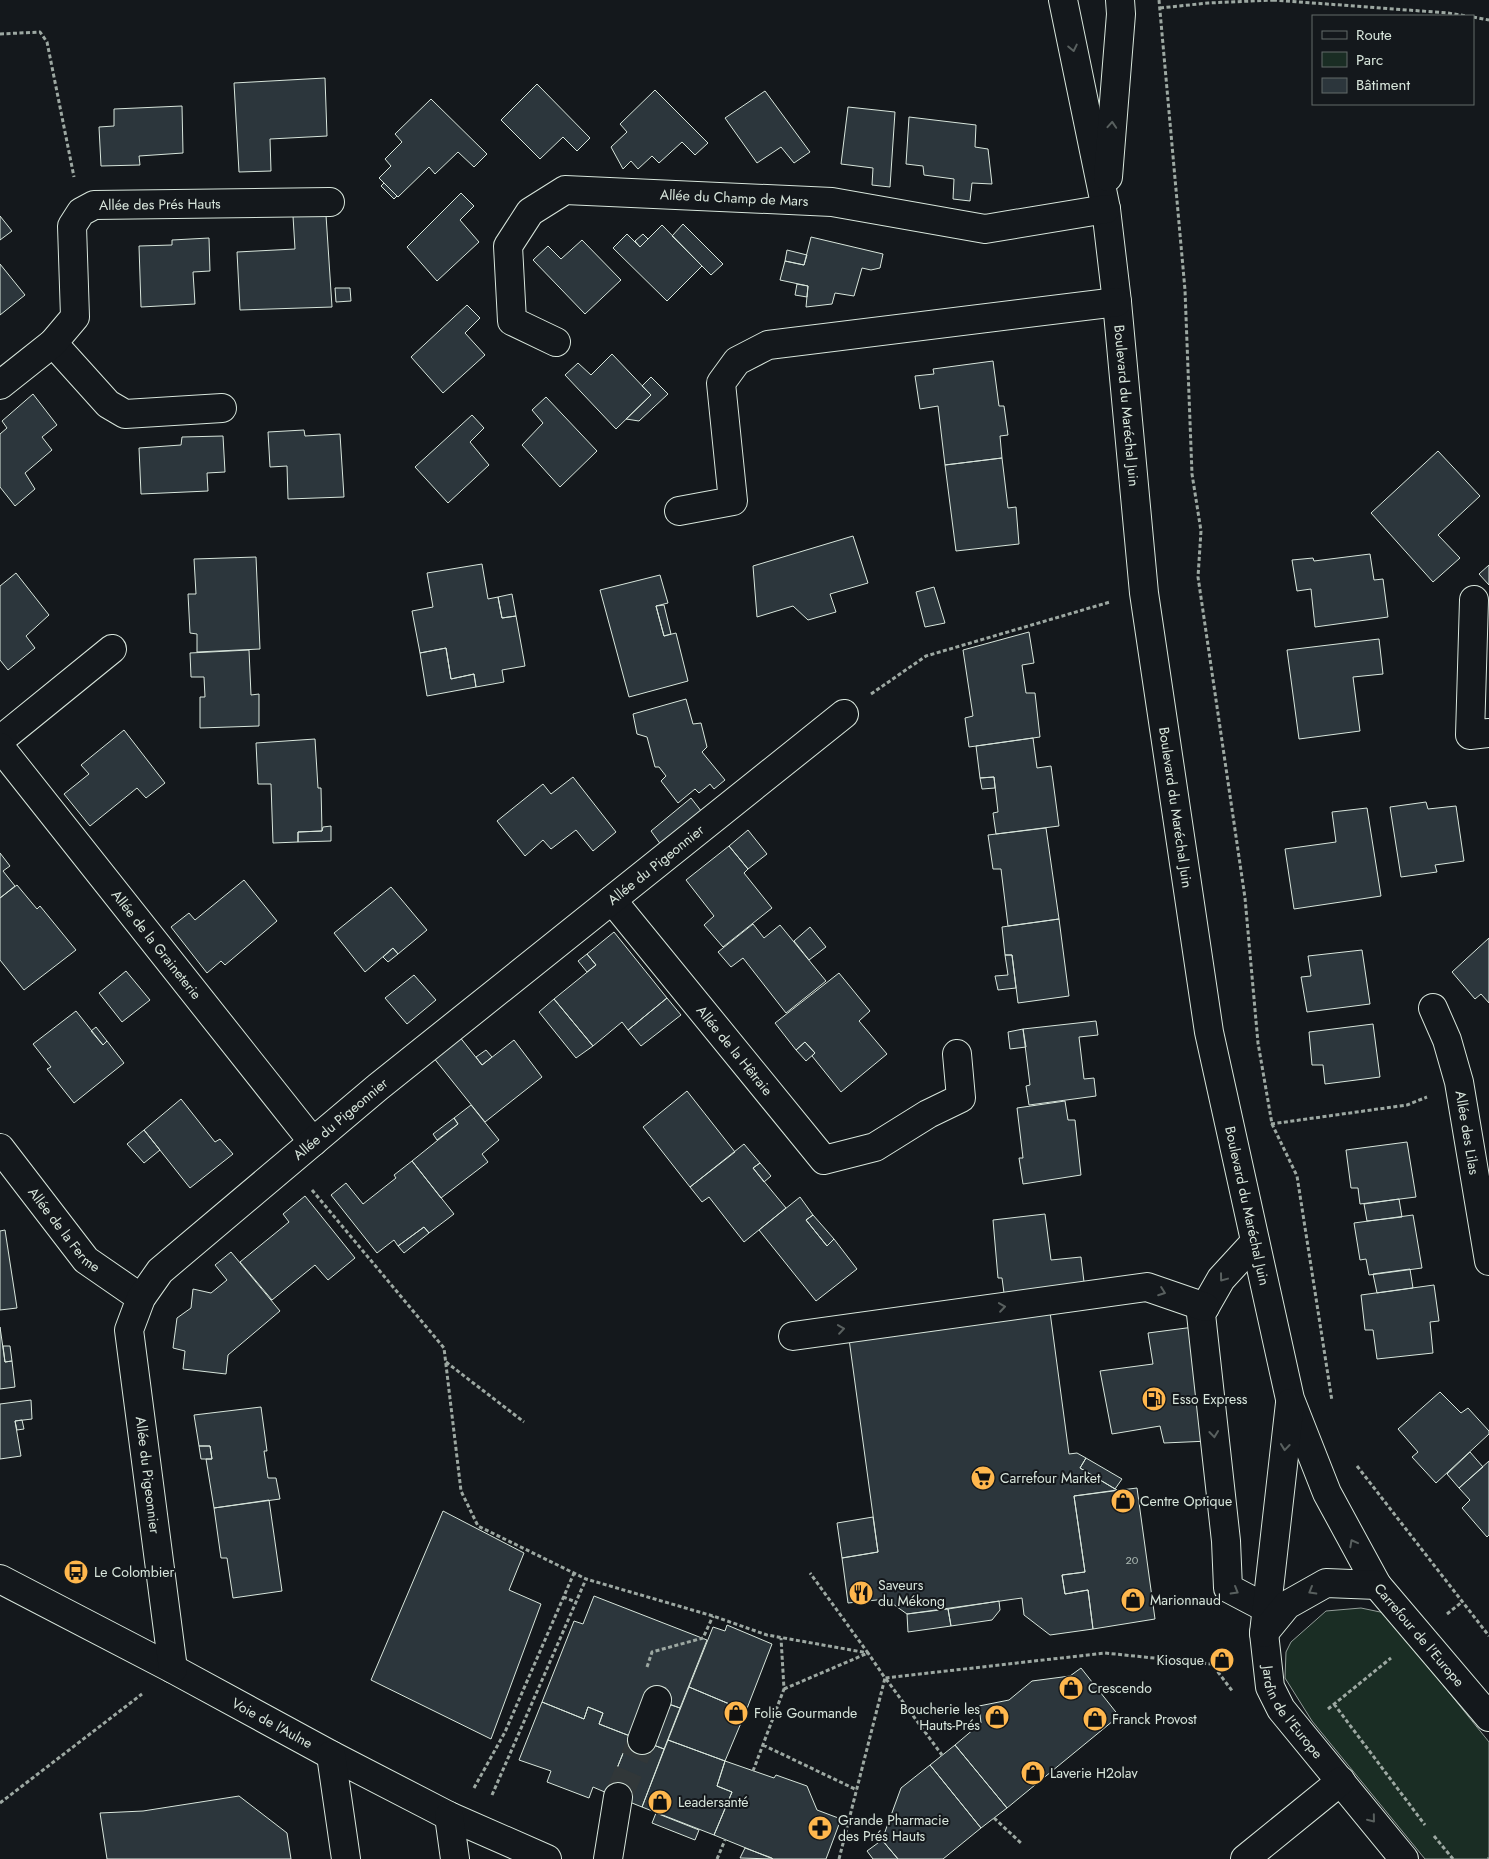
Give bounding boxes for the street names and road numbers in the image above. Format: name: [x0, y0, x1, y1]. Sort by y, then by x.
street label: Allée du Champ de Mars: [659, 184, 809, 211]
street label: Allée des Prés Hauts: [99, 193, 221, 215]
street label: Boulevard du Maréchal Juin: [1109, 324, 1144, 487]
street label: Boulevard du Maréchal Juin: [1154, 726, 1198, 889]
street label: Allée du Pigeonnier: [603, 820, 708, 910]
street label: Allée de la Graineterie: [107, 885, 206, 1004]
street label: Allée de la Hêtraie: [692, 1001, 777, 1100]
street label: Allée du Pigeonnier: [289, 1073, 392, 1165]
street label: Allée des Lilas: [1451, 1089, 1484, 1177]
street label: Boulevard du Maréchal Juin: [1220, 1124, 1275, 1287]
street label: Allée de la Ferme: [24, 1183, 104, 1277]
street label: Allée du Pigeonnier: [131, 1415, 165, 1535]
street label: Carrefour de l'Europe: [1370, 1579, 1469, 1691]
street label: Jardin de l'Europe: [1257, 1663, 1328, 1763]
street label: Voie de l'Aulne: [228, 1693, 316, 1753]

